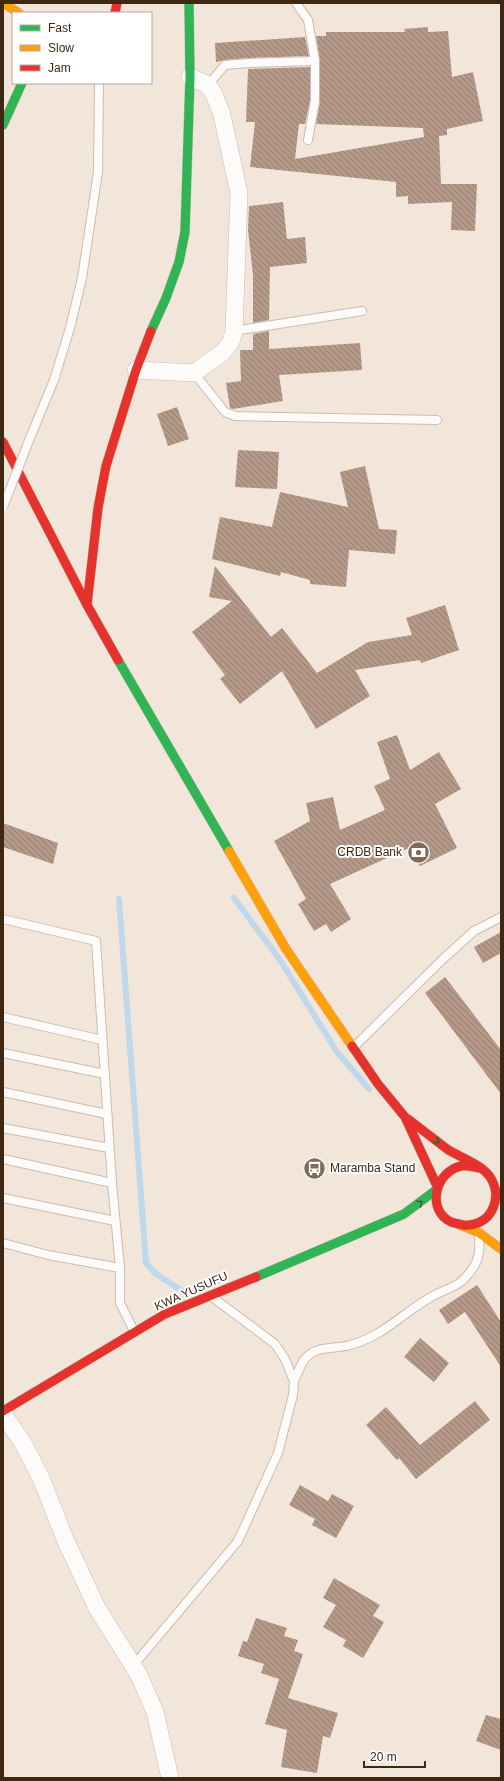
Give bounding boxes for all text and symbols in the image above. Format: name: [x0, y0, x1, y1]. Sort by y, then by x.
legend: [12, 12, 152, 84]
text: Fast: [48, 21, 72, 35]
text: Slow: [48, 41, 74, 55]
text: Jam: [48, 61, 71, 75]
bank icon: CRDB Bank: [405, 839, 431, 865]
place label: CRDB Bank: [337, 845, 403, 859]
one-way arrow: [432, 1136, 439, 1143]
bus stop icon: Maramba Stand: [301, 1155, 327, 1181]
place label: Maramba Stand: [330, 1161, 415, 1175]
one-way arrow: [416, 1200, 423, 1208]
street label: KWA YUSUFU: [152, 1269, 230, 1313]
scale bar: [364, 1743, 425, 1769]
text: 20 m: [370, 1750, 397, 1764]

